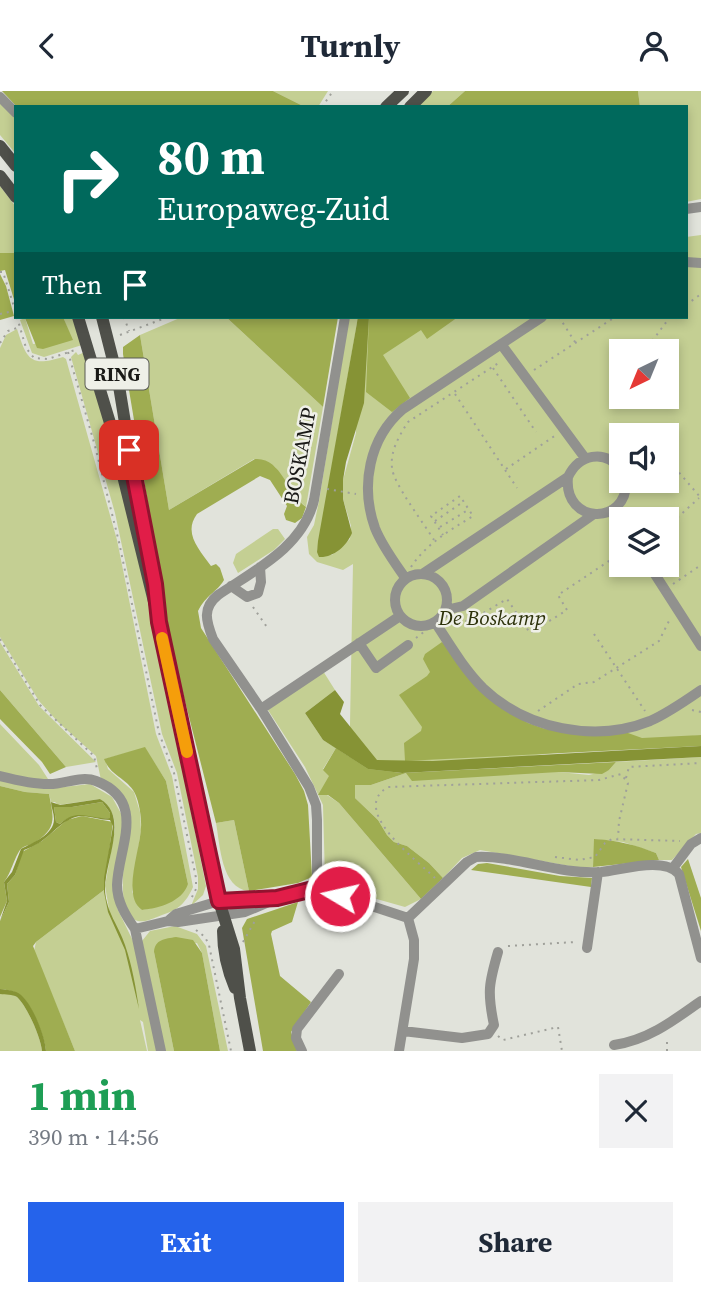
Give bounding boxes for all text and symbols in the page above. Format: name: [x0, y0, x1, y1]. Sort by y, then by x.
text: Turnly: [301, 24, 400, 68]
icon: back: [28, 27, 66, 65]
icon: person: [635, 27, 673, 65]
text: 80 m: [157, 123, 265, 190]
icon: right: [42, 133, 133, 224]
text: Europaweg-Zuid: [157, 187, 389, 231]
icon: arrive: [116, 266, 154, 304]
text: Then: [42, 267, 102, 303]
north arrow: [609, 339, 679, 409]
map controls: [609, 339, 679, 577]
road number: RING: [86, 359, 148, 389]
street label: BOSKAMP: [276, 405, 323, 507]
pin: [99, 420, 159, 480]
button: sound: [609, 423, 679, 493]
icon: arrive: [110, 431, 148, 469]
button: layers: [609, 507, 679, 577]
park label: De Boskamp: [437, 603, 546, 632]
position arrow: [303, 859, 377, 933]
text: 1 min: [28, 1066, 137, 1124]
button: close: [599, 1074, 673, 1148]
text: 390 m · 14:56: [28, 1121, 159, 1153]
button: Exit: [28, 1202, 344, 1282]
button: Share: [358, 1202, 673, 1282]

